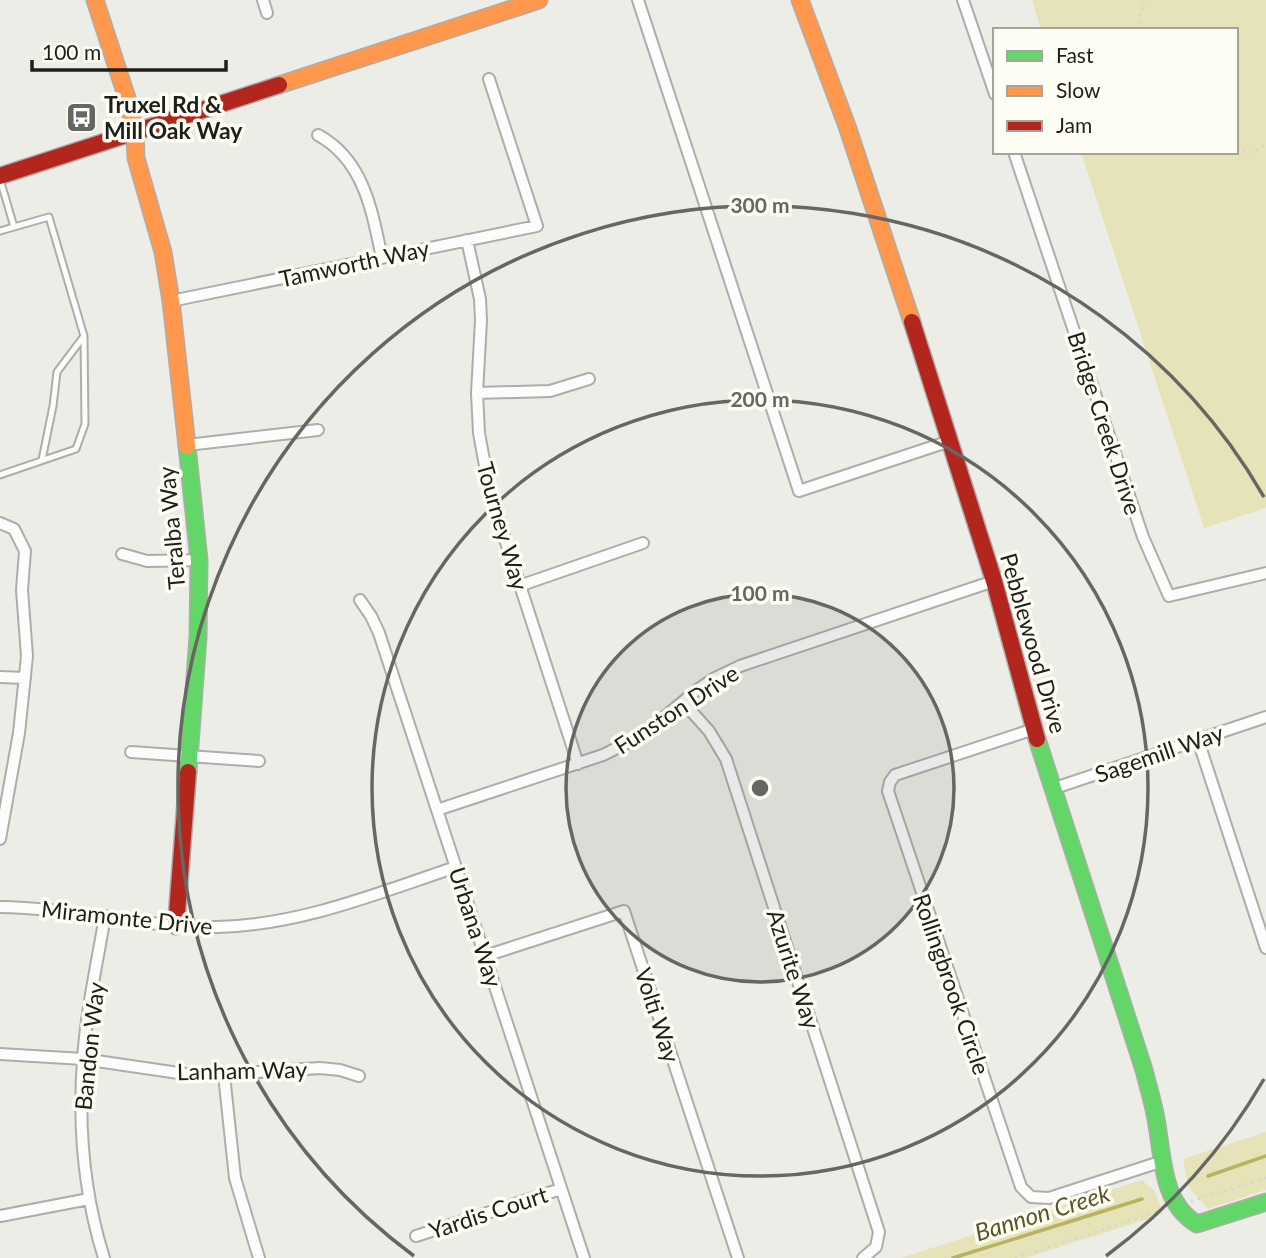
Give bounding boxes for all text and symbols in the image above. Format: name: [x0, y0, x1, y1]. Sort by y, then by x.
scale bar: [32, 28, 226, 72]
legend: [993, 28, 1238, 154]
text: 100 m: [42, 39, 101, 64]
text: Fast: [1056, 42, 1094, 67]
text: Slow: [1056, 77, 1101, 102]
place label: Truxel Rd & Mill Oak Way: [104, 90, 243, 144]
bus stop icon: Truxel Rd & Mill Oak Way: [64, 100, 98, 134]
text: Jam: [1056, 112, 1092, 137]
text: 300 m: [730, 192, 790, 217]
street label: Tamworth Way: [276, 233, 432, 293]
street label: Bridge Creek Drive: [1062, 328, 1148, 518]
text: 200 m: [730, 386, 790, 411]
street label: Tourney Way: [471, 459, 535, 593]
street label: Teralba Way: [152, 465, 190, 591]
street label: Pebblewood Drive: [995, 550, 1073, 736]
text: 100 m: [730, 580, 790, 605]
street label: Funston Drive: [609, 658, 743, 760]
street label: Sagemill Way: [1091, 718, 1227, 788]
centre of rings: [748, 776, 772, 800]
street label: Urbana Way: [443, 863, 509, 991]
street label: Rollingbrook Circle: [908, 890, 996, 1078]
street label: Miramonte Drive: [40, 894, 214, 940]
street label: Azurite Way: [762, 906, 827, 1032]
street label: Volti Way: [630, 964, 686, 1066]
street label: Bandon Way: [68, 980, 110, 1112]
street label: Lanham Way: [177, 1055, 308, 1085]
water label: Bannon Creek: [971, 1178, 1114, 1246]
street label: Yardis Court: [425, 1179, 552, 1244]

